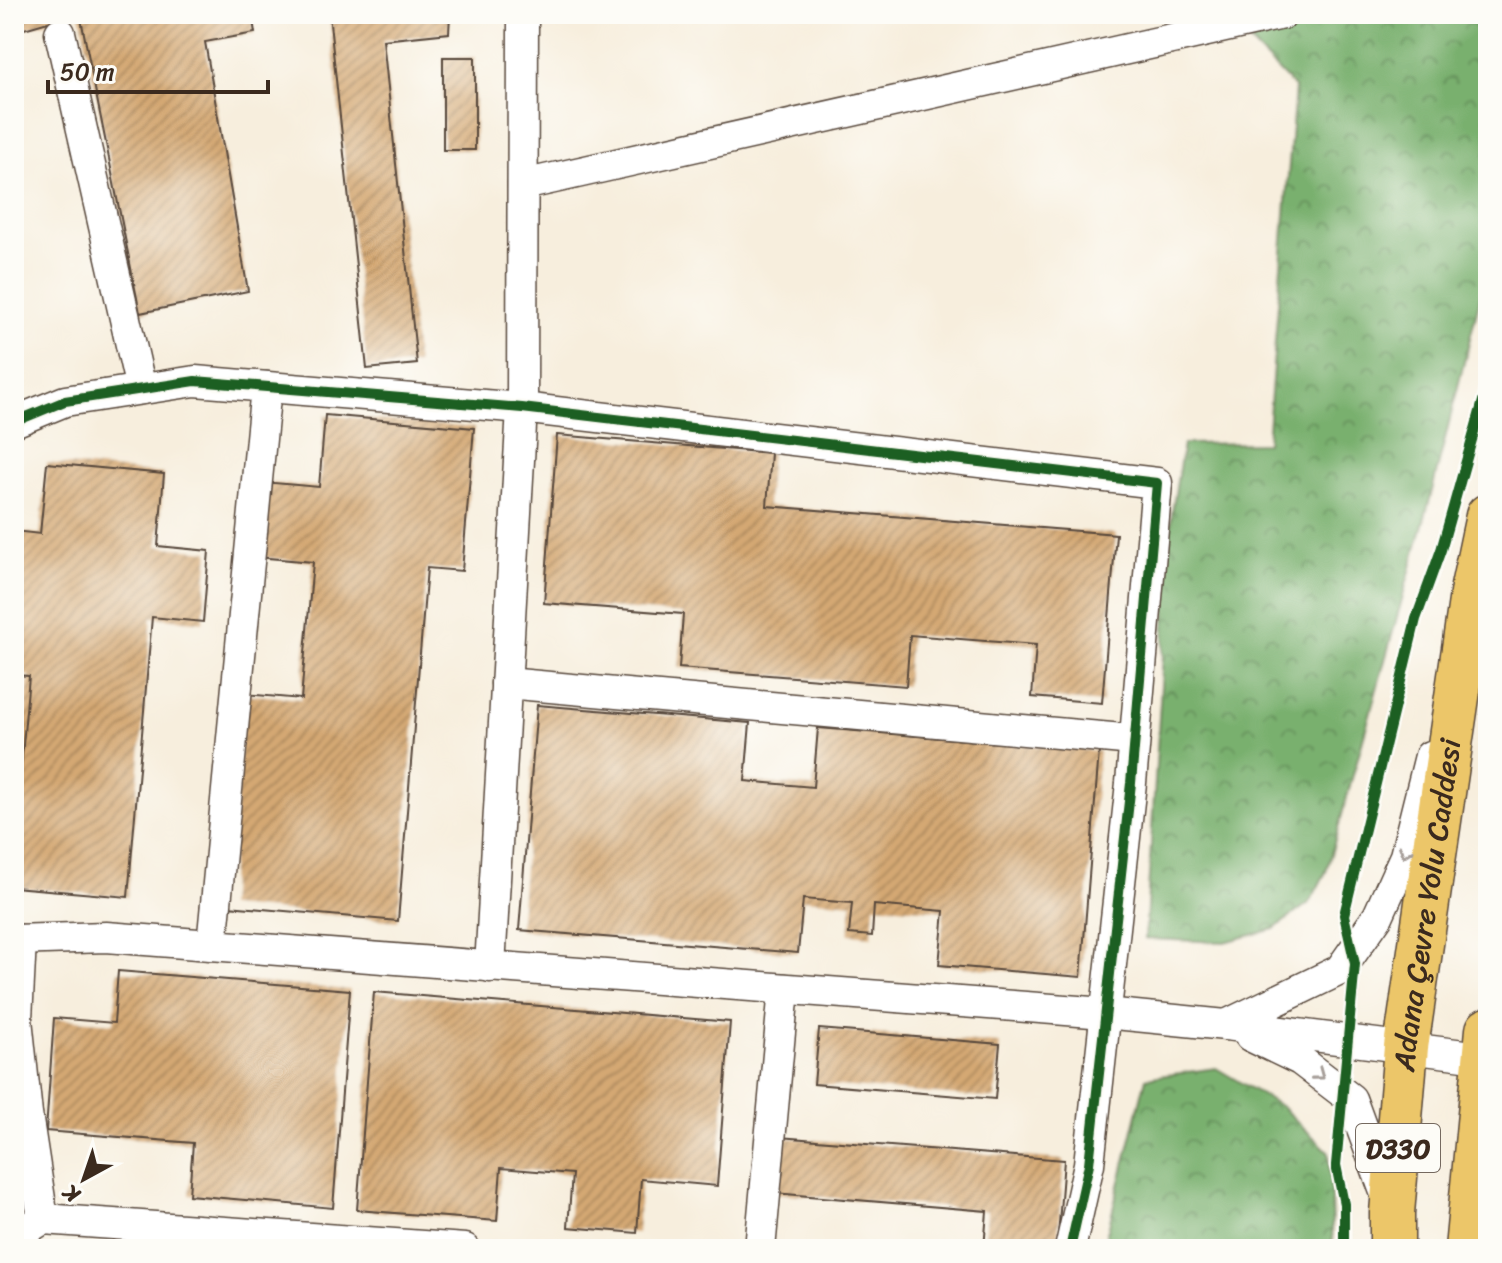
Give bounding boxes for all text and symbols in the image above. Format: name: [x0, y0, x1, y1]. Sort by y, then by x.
scale bar: [48, 44, 268, 94]
text: 50 m: [60, 51, 115, 93]
street label: Adana Çevre Yolu Caddesi: [1377, 734, 1478, 1075]
one-way arrow: [1398, 845, 1414, 859]
one-way arrow: [1311, 1065, 1325, 1080]
road number: D330: [1356, 1124, 1440, 1172]
north arrow: [44, 1139, 124, 1219]
text: K: [53, 1174, 90, 1214]

